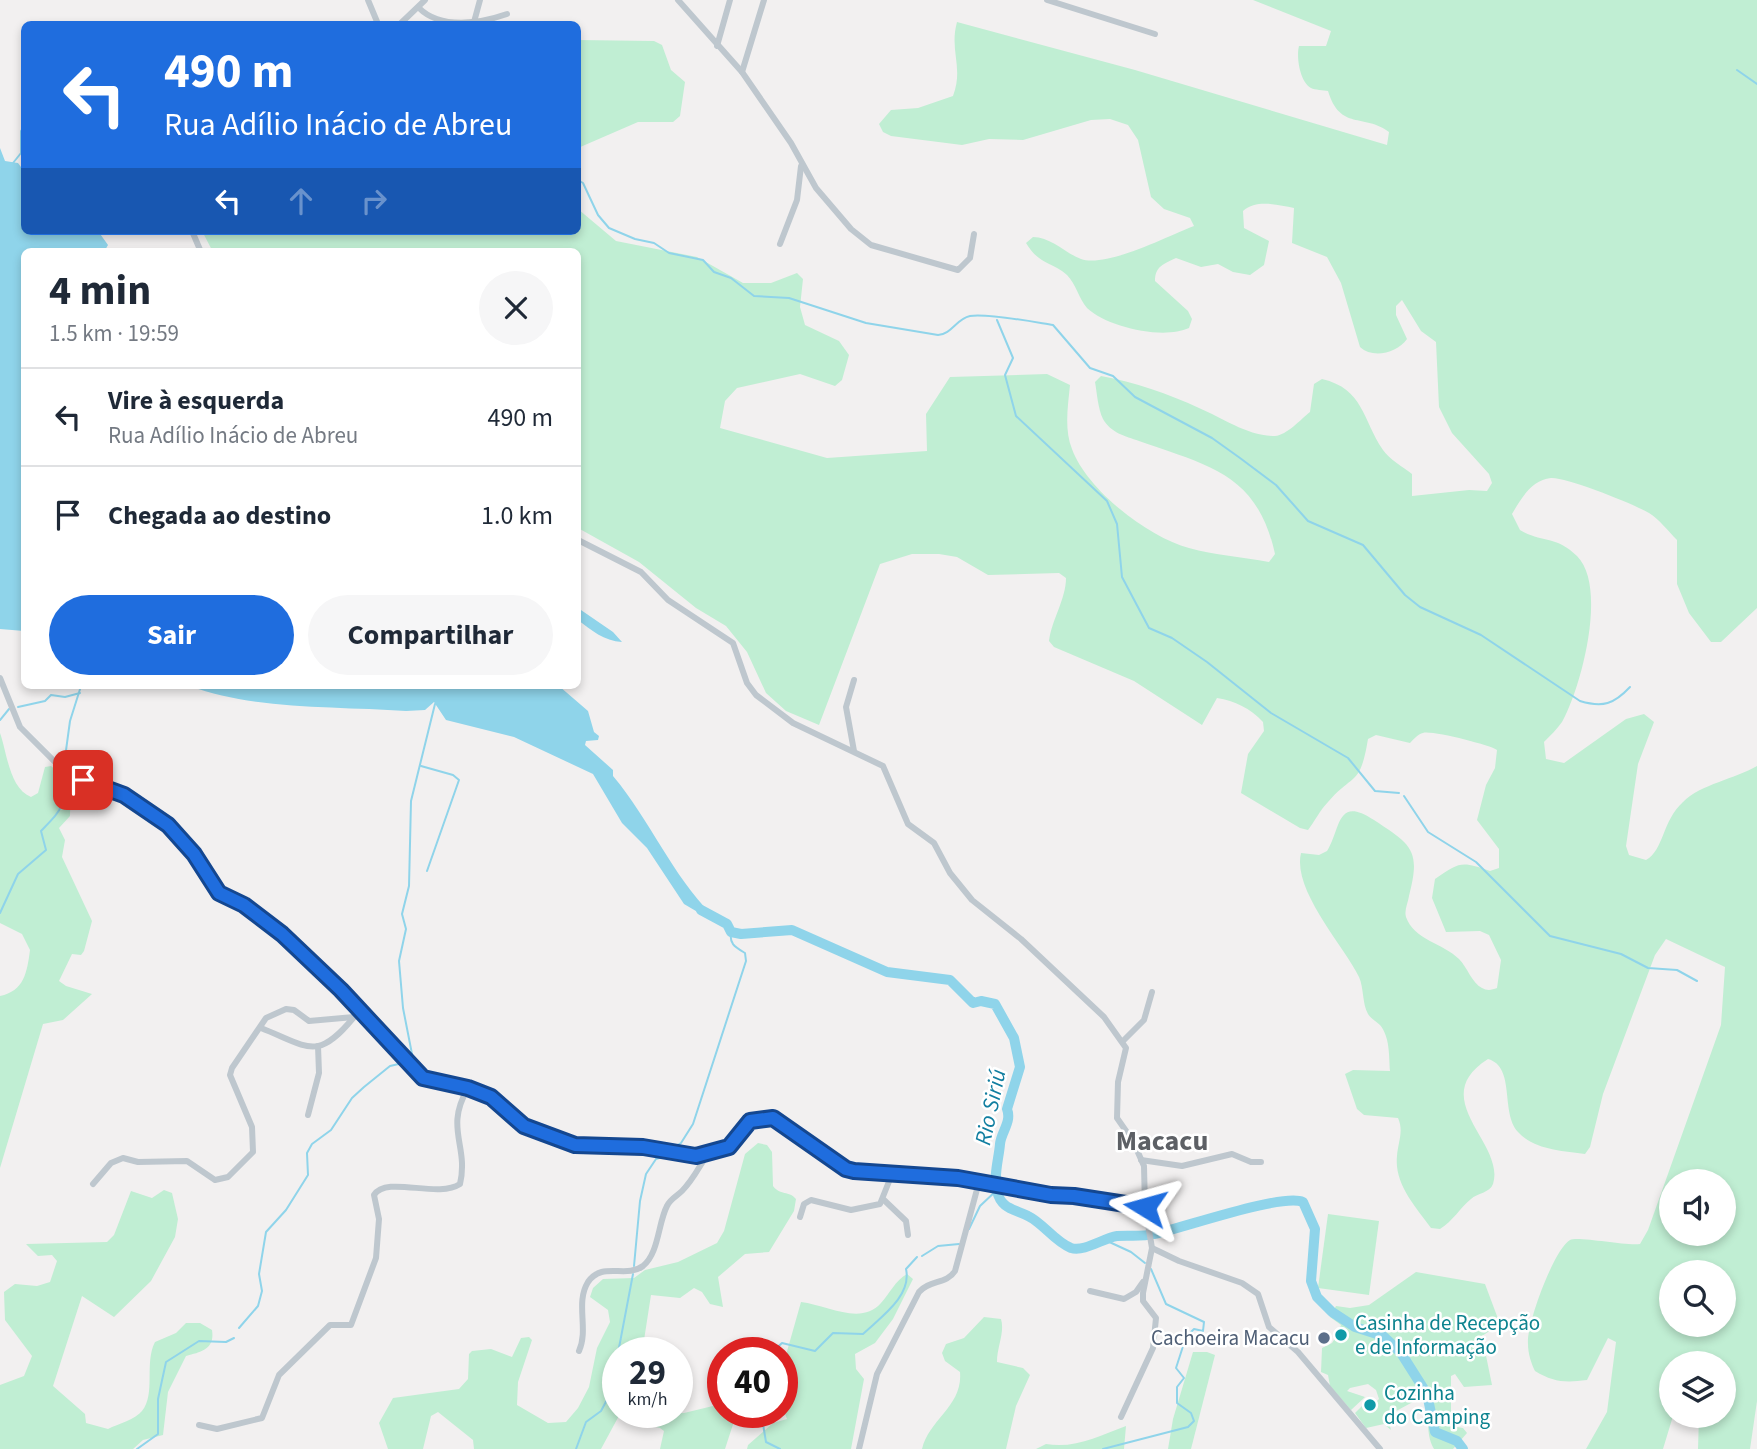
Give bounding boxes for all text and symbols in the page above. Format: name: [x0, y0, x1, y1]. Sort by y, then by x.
text: 490 m: [164, 37, 293, 107]
icon: left: [49, 49, 140, 140]
text: Rua Adílio Inácio de Abreu: [164, 102, 512, 148]
icon: left: [209, 182, 247, 220]
icon: ahead: [282, 182, 320, 220]
icon: right: [355, 182, 393, 220]
text: 4 min: [49, 261, 151, 321]
button: close: [479, 271, 553, 345]
text: 1.5 km · 19:59: [49, 317, 179, 350]
text: Vire à esquerda: [108, 382, 284, 419]
icon: left: [49, 398, 87, 436]
text: 490 m: [487, 399, 553, 436]
text: Rua Adílio Inácio de Abreu: [108, 419, 358, 452]
icon: arrive: [49, 496, 87, 534]
text: Chegada ao destino: [108, 497, 331, 534]
text: 1.0 km: [481, 497, 553, 534]
button: Sair: [49, 595, 294, 675]
button: Compartilhar: [308, 595, 553, 675]
pin: [53, 750, 113, 810]
icon: arrive: [64, 761, 102, 799]
water label: Rio Siriú: [966, 1066, 1015, 1148]
district label: Macacu: [1116, 1121, 1208, 1161]
map controls: [1659, 1169, 1736, 1428]
button: sound: [1659, 1169, 1736, 1246]
position arrow: [1108, 1170, 1182, 1244]
button: search: [1659, 1260, 1736, 1337]
place label: Casinha de Recepção e de Informação: [1355, 1308, 1540, 1362]
place label: Cachoeira Macacu: [1151, 1323, 1310, 1353]
marker: Casinha de Recepção e de Informação: [1333, 1327, 1349, 1343]
marker: Cachoeira Macacu: [1316, 1330, 1332, 1346]
speed limit sign: 40: [707, 1337, 798, 1428]
text: 29: [629, 1348, 666, 1398]
button: layers: [1659, 1351, 1736, 1428]
place label: Cozinha do Camping: [1384, 1378, 1491, 1432]
text: km/h: [628, 1387, 667, 1412]
marker: Cozinha do Camping: [1362, 1397, 1378, 1413]

